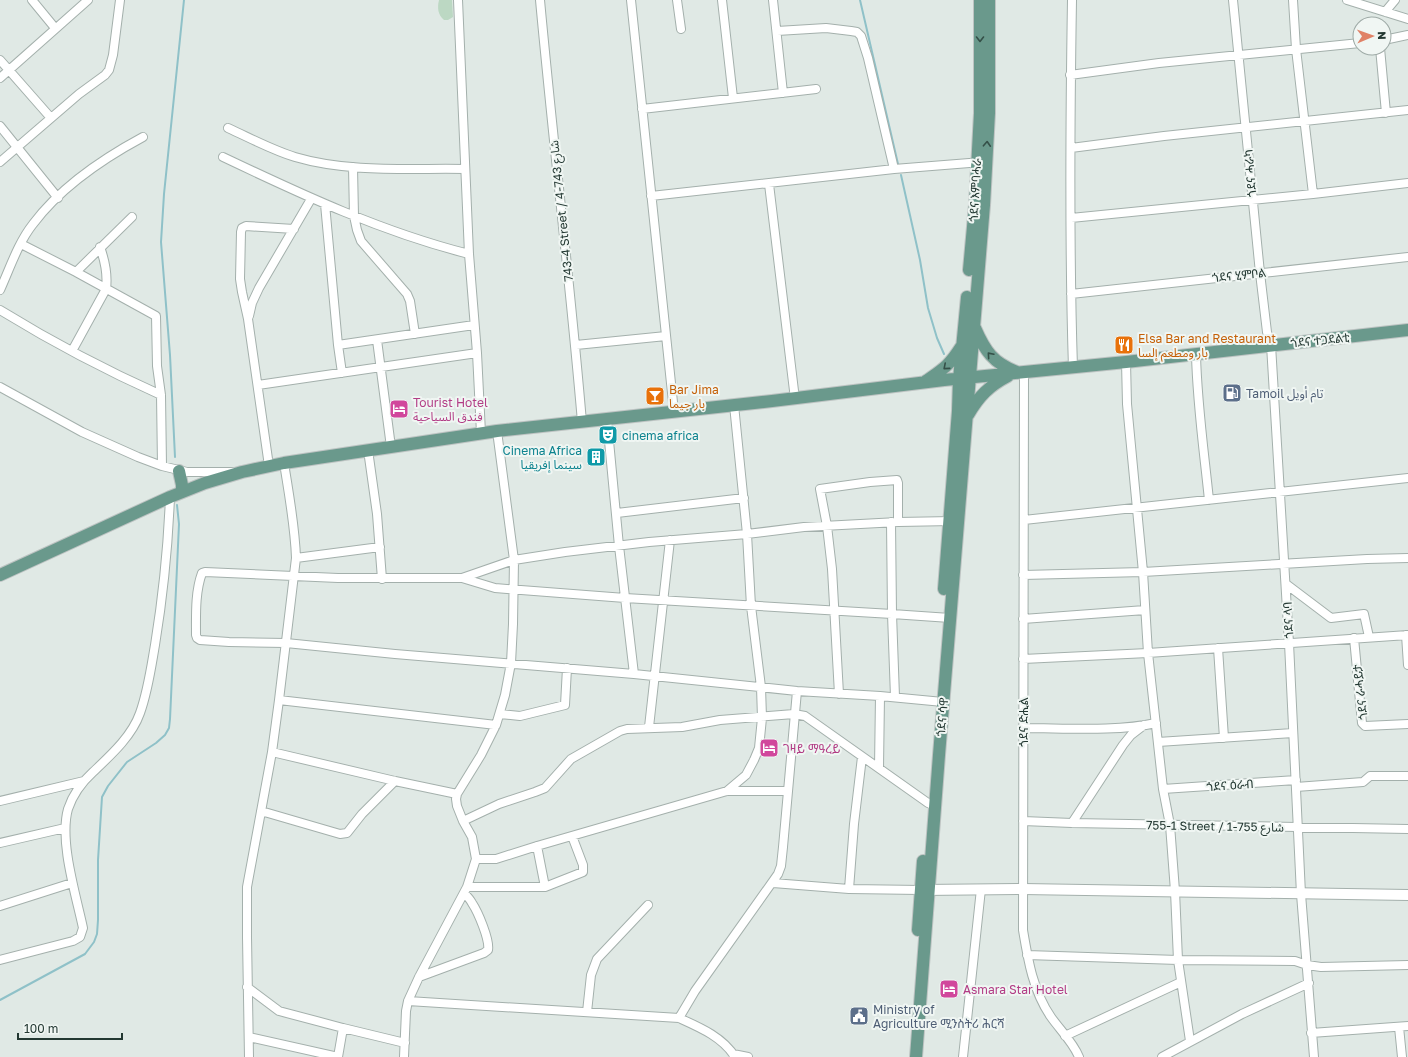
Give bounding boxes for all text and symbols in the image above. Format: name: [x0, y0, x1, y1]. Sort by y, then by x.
north arrow: [1352, 16, 1392, 56]
text: N: [1376, 31, 1389, 40]
one-way arrow: [976, 36, 984, 42]
street label: 743-4 Street / شارع 743-4: [546, 139, 578, 282]
one-way arrow: [983, 141, 992, 147]
street label: ጎደና ሓራካ: [1240, 149, 1260, 197]
street label: ጎደና እምባሓራ: [966, 158, 984, 222]
street label: ጎደና ሂምቦል: [1211, 265, 1267, 285]
street label: ጎደና ተጋደልቲ: [1290, 329, 1351, 351]
place label: Elsa Bar and Restaurant بار ومطعم إلسا: [1138, 331, 1276, 362]
restaurant icon: Elsa Bar and Restaurant بار ومطعم إلسا: [1113, 334, 1135, 356]
one-way arrow: [988, 352, 995, 359]
one-way arrow: [943, 362, 950, 369]
place label: Bar Jima بار جيما: [669, 382, 719, 411]
fuel station icon: Tamoil تام أويل: [1221, 382, 1243, 404]
bar icon: Bar Jima بار جيما: [644, 385, 666, 407]
place label: Tamoil تام أويل: [1246, 386, 1324, 403]
place label: Tourist Hotel فندق السياحية: [413, 395, 488, 424]
hotel icon: Tourist Hotel فندق السياحية: [388, 398, 410, 420]
theatre icon: cinema africa: [597, 424, 619, 446]
place label: cinema africa: [622, 428, 699, 443]
place label: Cinema Africa سينما إفريقيا: [502, 443, 582, 473]
building icon: Cinema Africa سينما إفريقيا: [585, 446, 607, 468]
street label: ጎደና ላባ: [1280, 601, 1296, 639]
street label: ጎደና ራሓይታ: [1349, 663, 1371, 721]
street label: ጎደና ሳዋ: [933, 697, 951, 737]
street label: ጎደና ድሒል: [1016, 697, 1031, 747]
hotel icon: ገዛይ ማዓረይ: [758, 737, 780, 759]
place label: ገዛይ ማዓረይ: [783, 741, 841, 756]
street label: ጎደና ዕራብ: [1206, 776, 1254, 794]
street label: 755-1 Street / شارع 755-1: [1146, 817, 1284, 837]
hotel icon: Asmara Star Hotel: [938, 978, 960, 1000]
place label: Asmara Star Hotel: [963, 982, 1068, 997]
place label: Ministry of Agriculture ሚንስትሪ ሕርሻ: [873, 1002, 1004, 1031]
public building icon: Ministry of Agriculture ሚንስትሪ ሕርሻ: [848, 1005, 870, 1027]
scale bar: [18, 1015, 122, 1041]
text: 100 m: [24, 1021, 58, 1036]

